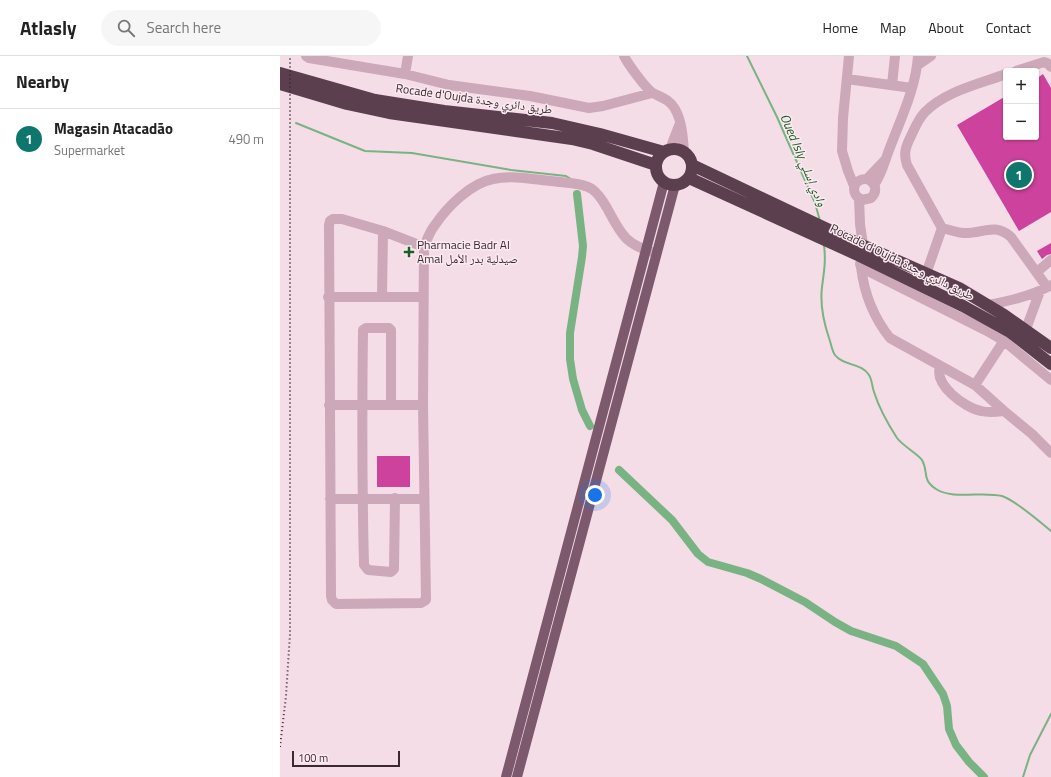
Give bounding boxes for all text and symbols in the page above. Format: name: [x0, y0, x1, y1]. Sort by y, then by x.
search box: [101, 10, 381, 46]
text: Atlasly: [20, 13, 77, 42]
text: Search here: [147, 16, 221, 39]
icon: search: [115, 17, 137, 39]
text: Home: [823, 17, 858, 38]
text: Map: [880, 17, 906, 38]
text: About: [928, 17, 964, 38]
text: Contact: [986, 17, 1031, 38]
map controls: [1003, 68, 1039, 140]
button: +: [1003, 68, 1039, 104]
text: Nearby: [16, 69, 69, 95]
street label: Rocade d'Oujda طريق دائري وجدة: [394, 78, 554, 120]
button: −: [1003, 104, 1039, 140]
water label: Oued Isly وادي إسلي: [774, 110, 833, 210]
text: Magasin Atacadão: [54, 117, 173, 140]
text: 1: [25, 129, 33, 149]
text: 490 m: [228, 129, 264, 149]
text: Supermarket: [54, 140, 125, 160]
pin: 1: [1006, 160, 1032, 190]
street label: Rocade d'Oujda طريق دائري وجدة: [827, 218, 977, 306]
place label: Pharmacie Badr Al Amal صيدلية بدر الأمل: [417, 235, 518, 268]
marker: Pharmacie Badr Al Amal صيدلية بدر الأمل: [404, 247, 414, 257]
your location: [585, 485, 605, 505]
scale bar: [292, 749, 400, 768]
text: 100 m: [298, 750, 328, 766]

